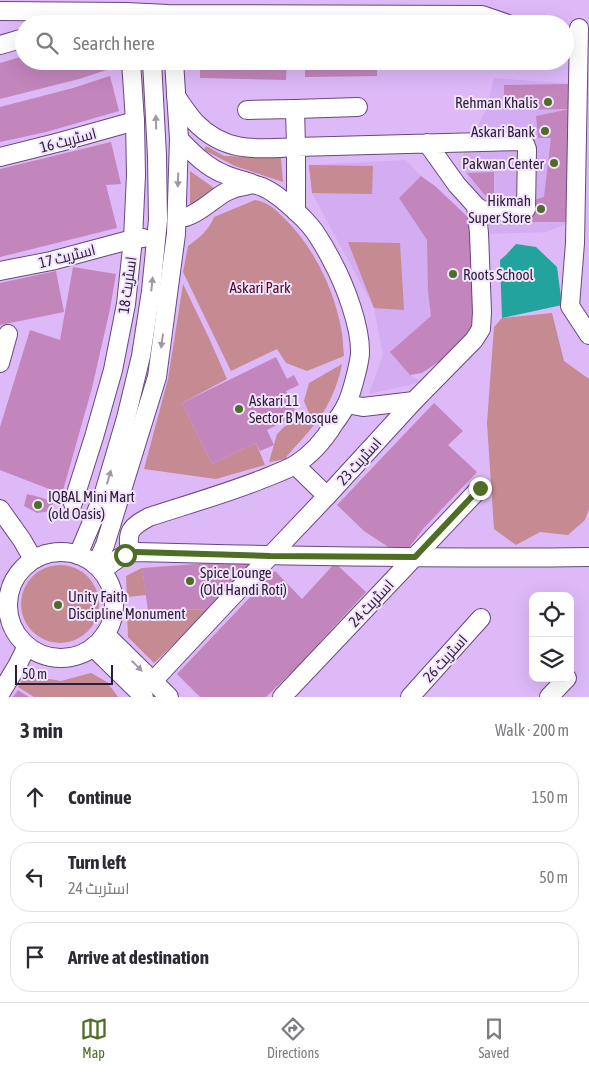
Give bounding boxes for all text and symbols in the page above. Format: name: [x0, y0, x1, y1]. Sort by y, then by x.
search box: [15, 15, 574, 70]
icon: search: [33, 29, 61, 57]
text: Search here: [73, 32, 155, 54]
place label: Rehman Khalis: [455, 94, 538, 111]
marker: Rehman Khalis: [542, 96, 554, 108]
one-way arrow: [152, 114, 160, 130]
place label: Askari Bank: [471, 123, 535, 140]
street label: اسٹریٹ 16: [38, 124, 98, 157]
marker: Askari Bank: [539, 125, 551, 137]
place label: Pakwan Center: [462, 155, 545, 172]
marker: Pakwan Center: [548, 157, 560, 169]
one-way arrow: [174, 172, 182, 188]
place label: Hikmah Super Store: [468, 192, 531, 226]
marker: Hikmah Super Store: [535, 203, 547, 215]
street label: اسٹریٹ 17: [37, 241, 97, 272]
street label: اسٹریٹ 18: [115, 255, 140, 315]
place label: Roots School: [463, 266, 533, 283]
marker: Roots School: [447, 268, 459, 280]
one-way arrow: [148, 276, 156, 292]
park label: Askari Park: [229, 279, 291, 296]
one-way arrow: [158, 334, 166, 350]
place label: Askari 11 Sector B Mosque: [249, 392, 338, 426]
marker: Askari 11 Sector B Mosque: [233, 403, 245, 415]
street label: اسٹریٹ 23: [333, 434, 385, 489]
one-way arrow: [105, 469, 113, 484]
route end: [469, 477, 492, 500]
place label: IQBAL Mini Mart (old Oasis): [48, 488, 135, 522]
marker: IQBAL Mini Mart (old Oasis): [32, 499, 44, 511]
route start: [114, 544, 137, 567]
place label: Spice Lounge (Old Handi Roti): [200, 564, 287, 598]
marker: Spice Lounge (Old Handi Roti): [184, 575, 196, 587]
street label: اسٹریٹ 24: [345, 576, 398, 631]
place label: Unity Faith Discipline Monument: [68, 588, 186, 622]
map controls: [529, 592, 574, 682]
button: locate: [529, 592, 574, 637]
marker: Unity Faith Discipline Monument: [52, 599, 64, 611]
street label: اسٹریٹ 26: [419, 631, 471, 686]
button: layers: [529, 637, 574, 682]
one-way arrow: [131, 659, 143, 671]
scale bar: [15, 662, 112, 685]
text: 50 m: [22, 666, 47, 682]
text: 3 min: [20, 718, 63, 742]
text: Walk · 200 m: [495, 721, 569, 739]
icon: ahead: [21, 783, 49, 811]
text: Continue: [68, 786, 132, 808]
text: 150 m: [532, 788, 568, 806]
text: Turn left: [68, 851, 126, 873]
icon: left: [21, 863, 49, 891]
text: 50 m: [539, 868, 568, 886]
text: اسٹریٹ 24: [68, 879, 130, 897]
icon: arrive: [21, 943, 49, 971]
text: Arrive at destination: [68, 946, 209, 968]
tab: Map: [80, 1015, 108, 1061]
tab: Directions: [267, 1015, 319, 1061]
tab: Saved: [478, 1015, 509, 1061]

